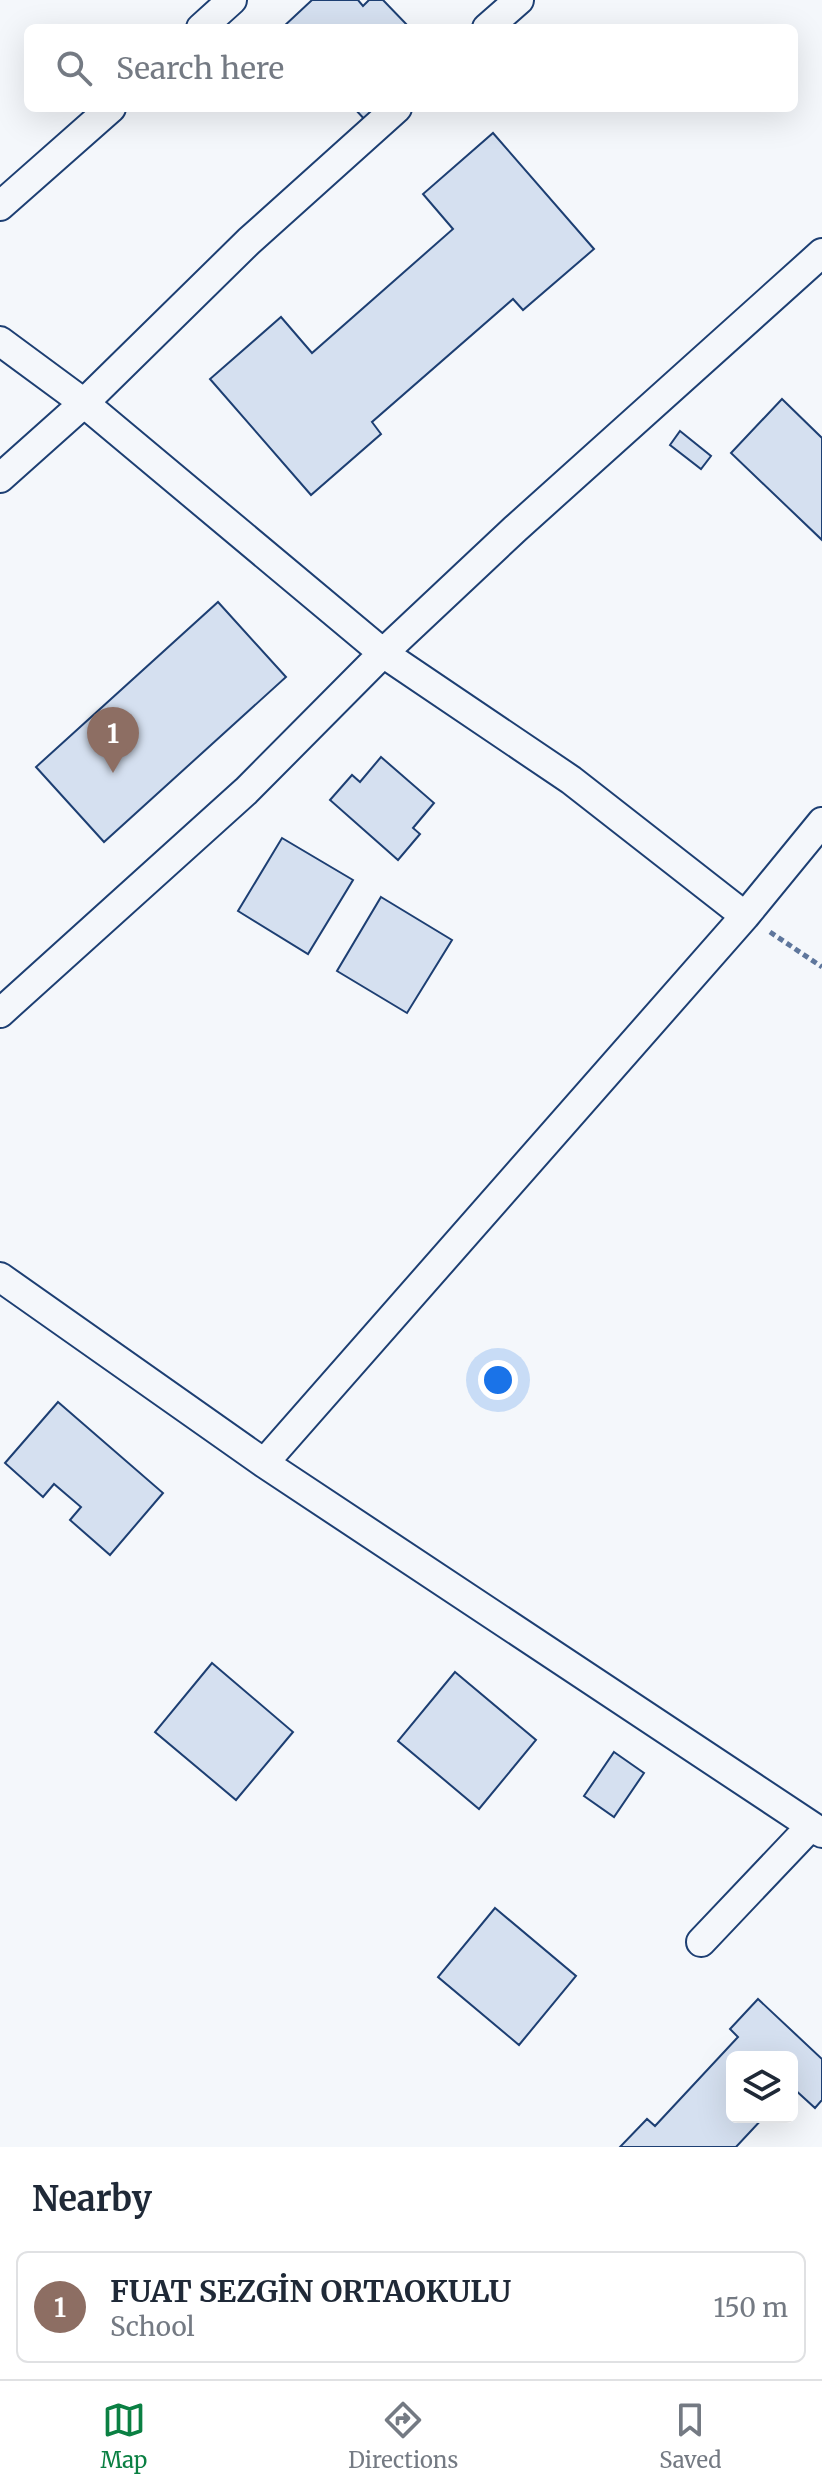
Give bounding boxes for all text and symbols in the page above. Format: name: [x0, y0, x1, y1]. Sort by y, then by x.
search box: [24, 24, 798, 112]
icon: search: [52, 46, 96, 90]
text: Search here: [116, 49, 284, 87]
pin: 1: [87, 707, 139, 773]
your location: [478, 1360, 518, 1400]
map controls: [726, 2051, 798, 2123]
button: layers: [726, 2051, 798, 2123]
text: Nearby: [32, 2178, 152, 2220]
text: FUAT SEZGİN ORTAOKULU: [110, 2272, 511, 2310]
text: 1: [54, 2291, 66, 2324]
text: 150 m: [714, 2291, 788, 2324]
text: School: [110, 2310, 195, 2343]
tab: Map: [100, 2398, 147, 2474]
tab: Directions: [348, 2398, 458, 2474]
tab: Saved: [659, 2398, 722, 2474]

